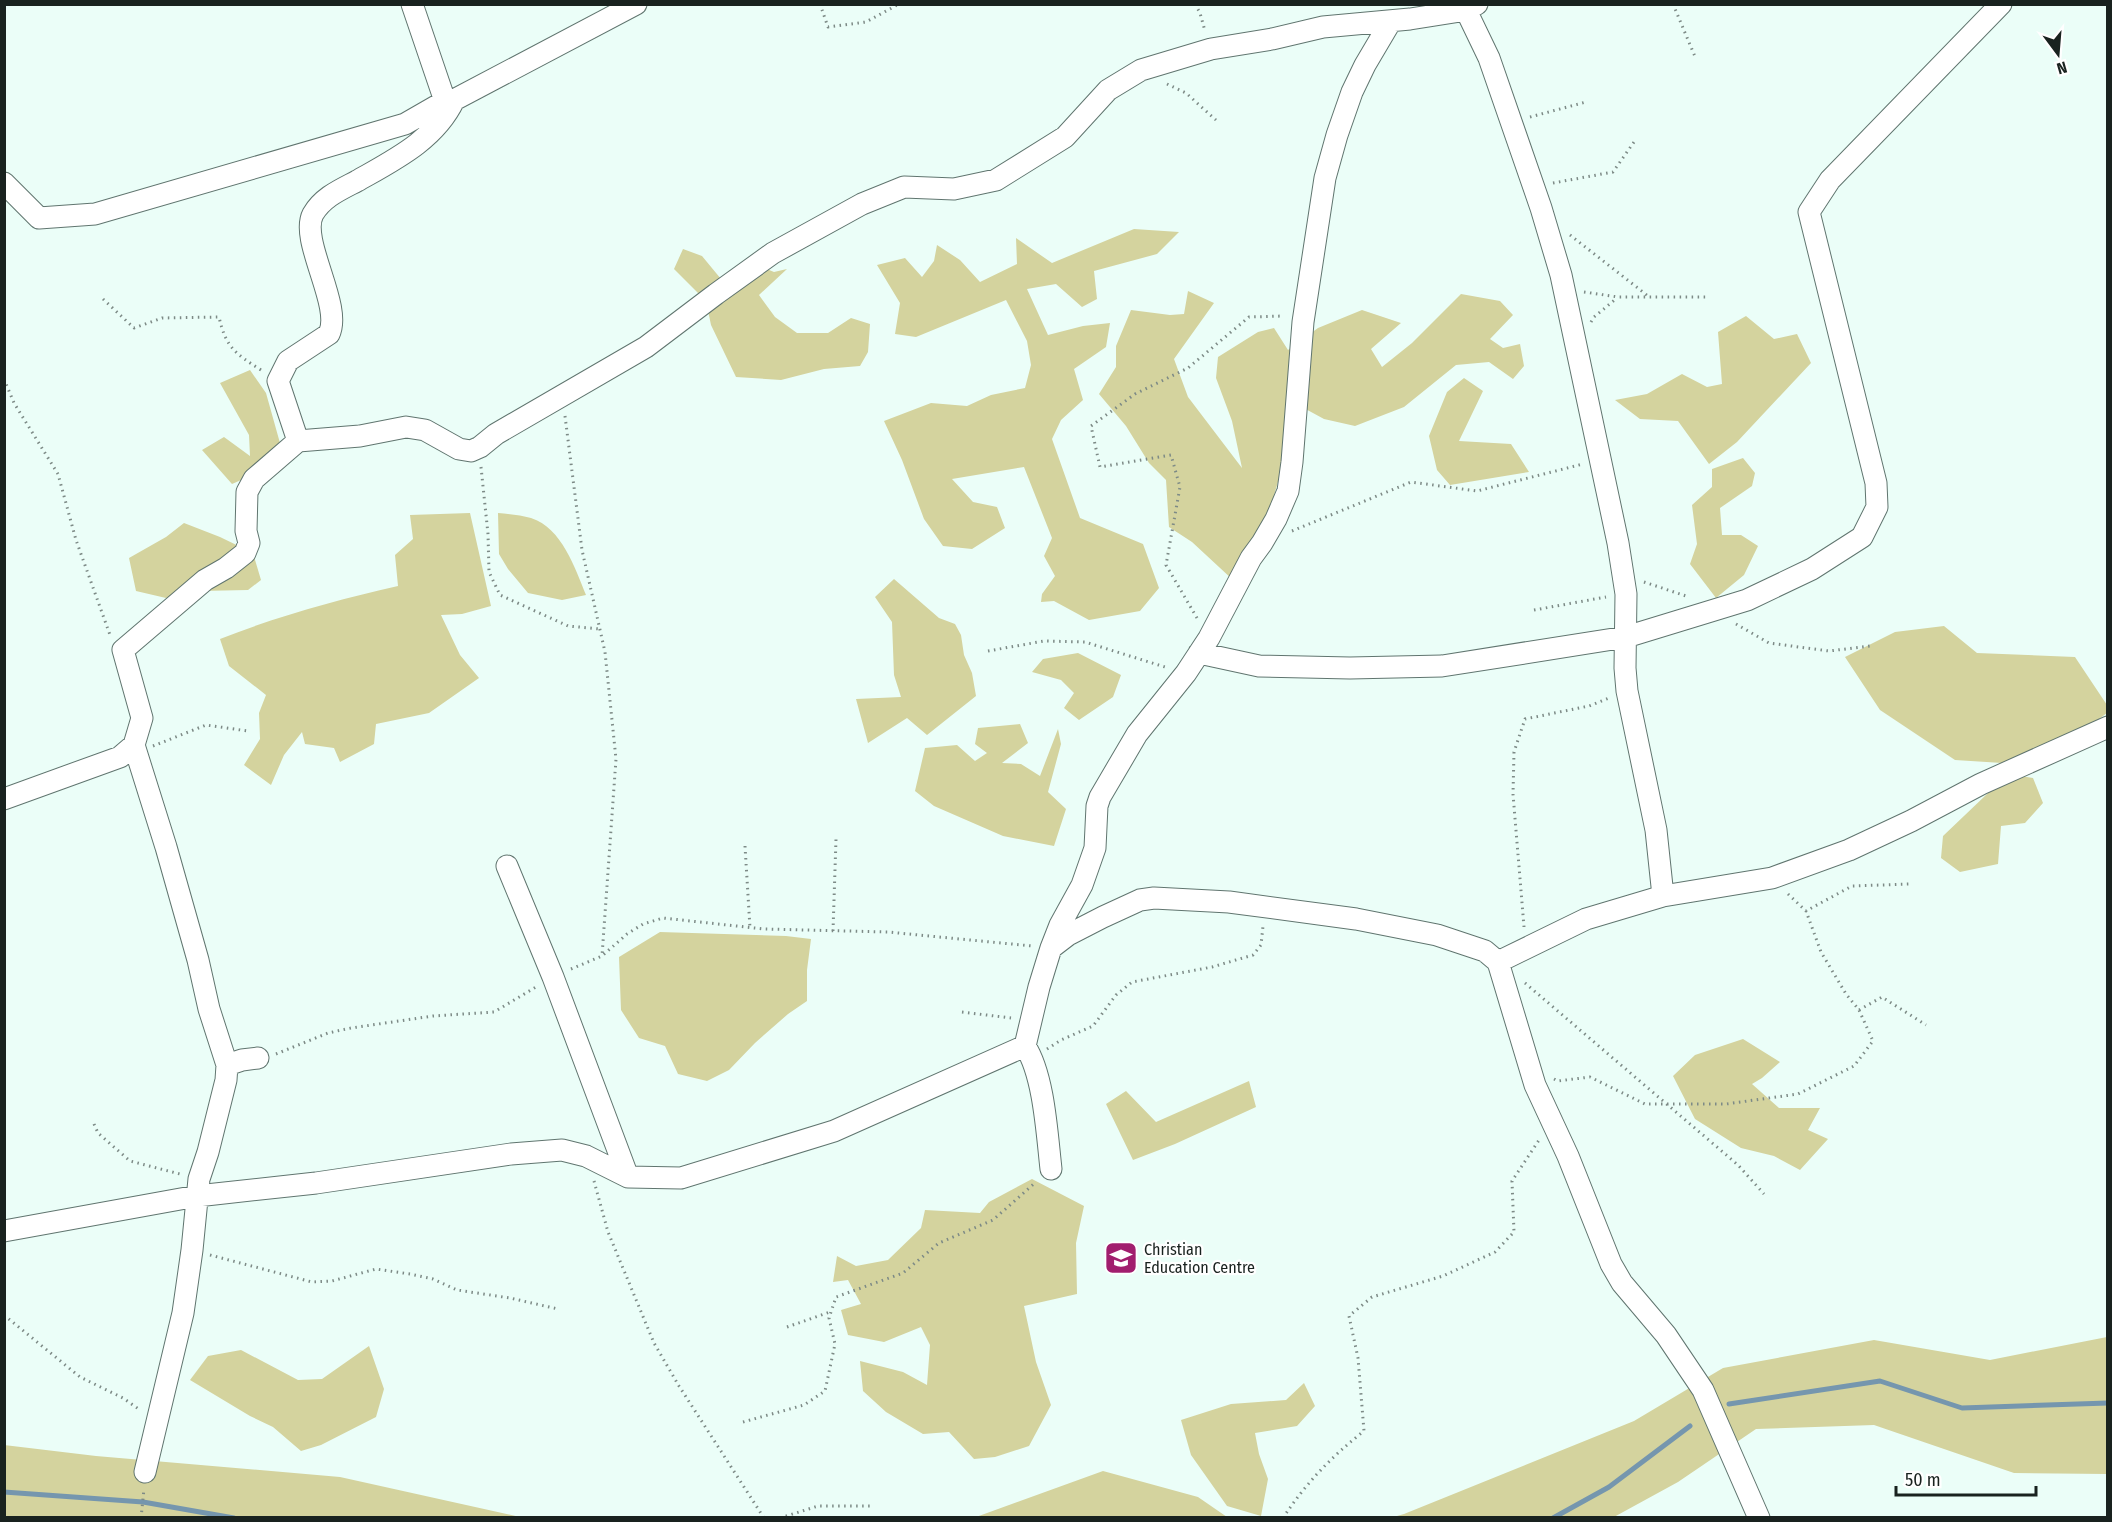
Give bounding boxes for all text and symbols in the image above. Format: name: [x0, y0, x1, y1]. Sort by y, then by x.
north arrow: [2028, 24, 2088, 84]
text: N: [2055, 57, 2069, 78]
school or university icon: Christian Education Centre: [1103, 1240, 1139, 1276]
place label: Christian Education Centre: [1144, 1240, 1255, 1277]
scale bar: [1896, 1459, 2036, 1497]
text: 50 m: [1905, 1469, 1941, 1491]

